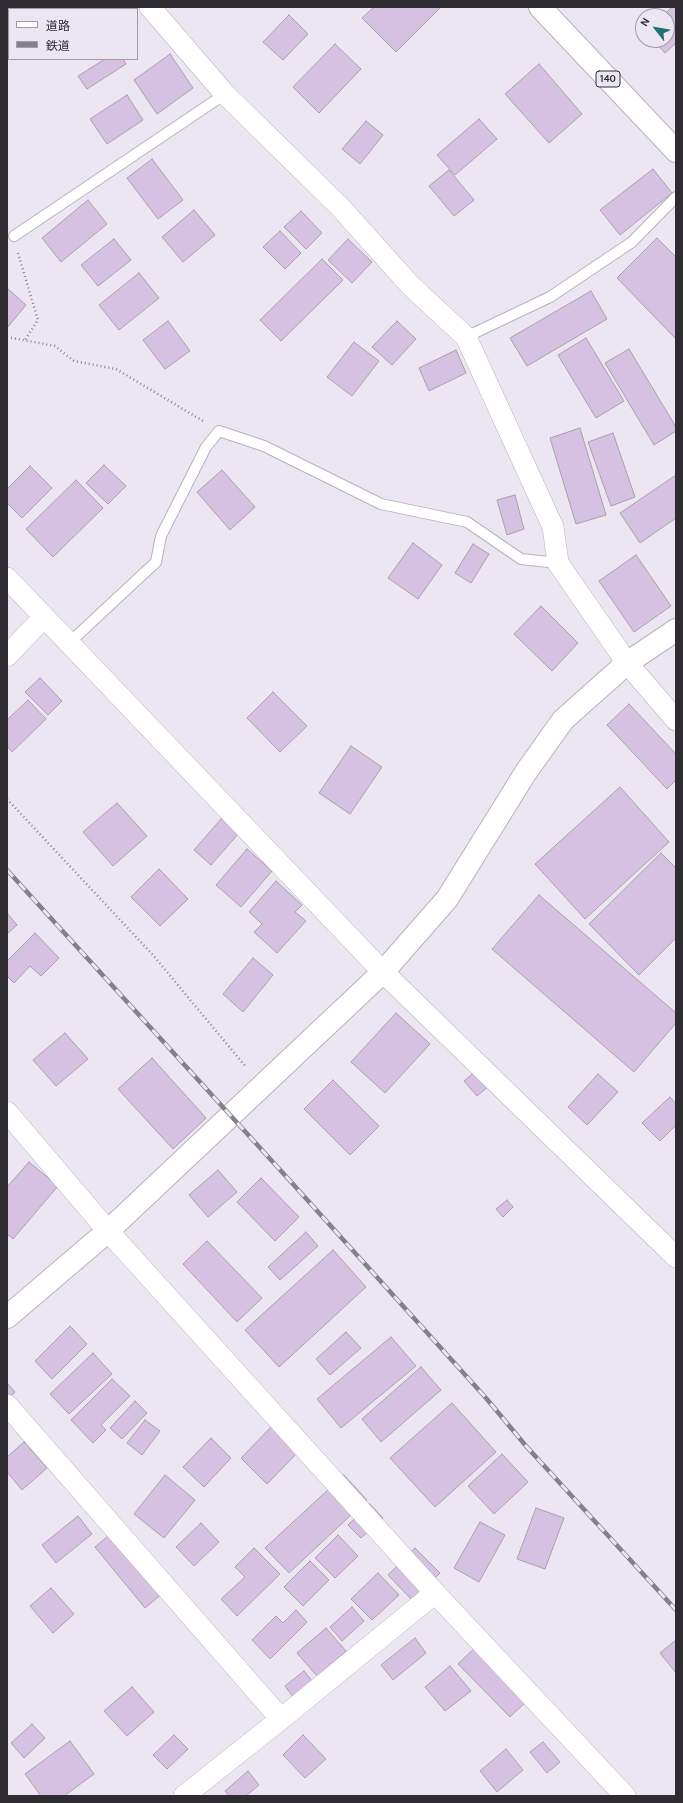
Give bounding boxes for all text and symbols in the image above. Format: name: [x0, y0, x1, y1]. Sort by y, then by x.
legend: [8, 8, 138, 60]
north arrow: [635, 8, 675, 48]
text: N: [638, 15, 653, 29]
text: 道路: [46, 19, 70, 33]
text: 鉄道: [46, 39, 70, 53]
road number: 140: [596, 71, 620, 87]

